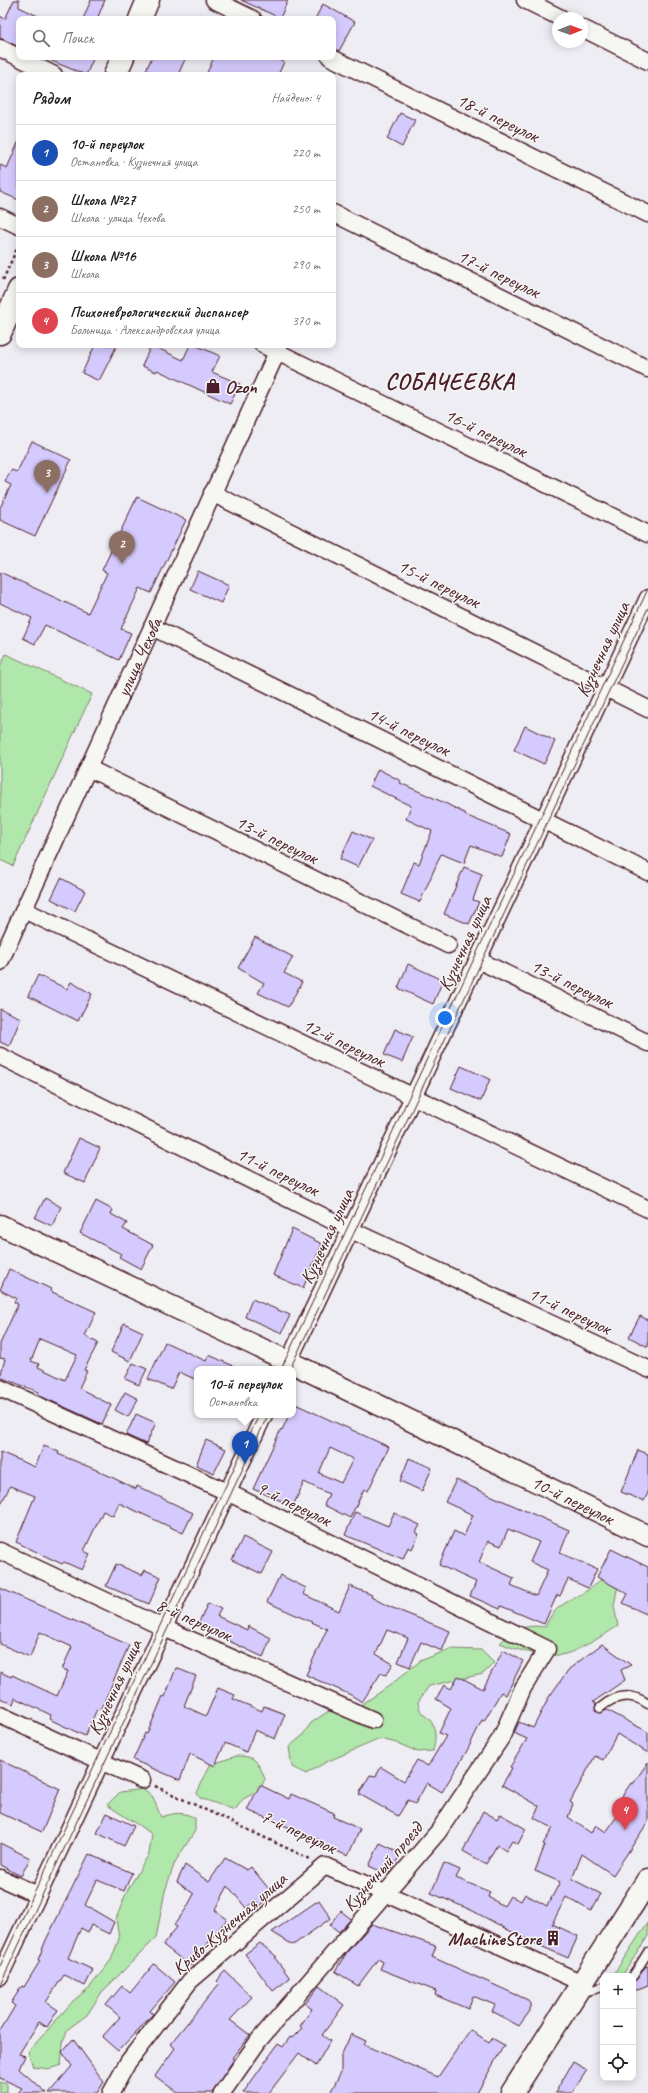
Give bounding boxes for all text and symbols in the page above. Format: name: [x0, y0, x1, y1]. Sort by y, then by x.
north arrow: [552, 12, 588, 48]
search box: [16, 16, 336, 60]
icon: search: [30, 27, 52, 49]
text: Поиск: [62, 29, 94, 48]
text: Рядом: [32, 88, 70, 109]
street label: 18-й переулок: [453, 88, 544, 149]
text: Найдено: 4: [272, 90, 320, 106]
text: 10-й переулок: [70, 135, 143, 154]
text: 1: [42, 145, 48, 161]
text: 220 m: [292, 145, 320, 161]
text: Остановка · Кузнечная улица: [70, 154, 197, 170]
text: Школа №27: [70, 191, 135, 210]
text: 2: [42, 201, 48, 217]
text: 250 m: [292, 201, 320, 217]
text: Школа · улица Чехова: [70, 210, 165, 226]
street label: 17-й переулок: [454, 244, 545, 305]
text: Школа №16: [70, 247, 136, 266]
text: 3: [42, 257, 48, 273]
text: 290 m: [292, 257, 320, 273]
text: Школа: [70, 266, 99, 282]
text: Психоневрологический диспансер: [70, 303, 248, 322]
text: 4: [42, 313, 48, 329]
text: 370 m: [292, 313, 320, 329]
text: Больница · Александровская улица: [70, 322, 219, 338]
district label: СОБАЧЕЕВКА: [385, 367, 516, 396]
place label: Ozon: [225, 375, 257, 399]
shop icon: Ozon: [204, 377, 222, 395]
street label: 16-й переулок: [441, 403, 532, 464]
pin: 3: [34, 460, 60, 493]
pin: 2: [109, 531, 135, 564]
street label: 15-й переулок: [394, 554, 485, 615]
street label: Кузнечная улица: [570, 596, 636, 701]
street label: улица Чехова: [111, 612, 169, 702]
street label: 14-й переулок: [364, 702, 455, 763]
street label: 13-й переулок: [232, 810, 323, 871]
street label: Кузнечная улица: [432, 890, 498, 995]
street label: 13-й переулок: [527, 954, 618, 1015]
your location: [435, 1008, 455, 1028]
street label: 12-й переулок: [299, 1013, 390, 1074]
street label: 11-й переулок: [233, 1142, 324, 1203]
street label: Кузнечная улица: [294, 1183, 360, 1288]
street label: 11-й переулок: [524, 1281, 617, 1341]
popup: [194, 1366, 296, 1418]
text: 10-й переулок: [208, 1375, 282, 1394]
text: Остановка: [208, 1394, 257, 1410]
pin: 1: [232, 1431, 258, 1464]
street label: 10-й переулок: [527, 1470, 619, 1531]
street label: 9-й переулок: [252, 1476, 337, 1533]
street label: 8-й переулок: [152, 1593, 237, 1648]
street label: Кузнечная улица: [82, 1634, 148, 1739]
pin: 4: [612, 1797, 638, 1830]
street label: 7-й переулок: [257, 1804, 342, 1861]
street label: Кузнечный проезд: [337, 1815, 430, 1916]
street label: Криво-Кузнечная улица: [167, 1866, 293, 1980]
place label: MachineStore: [448, 1927, 543, 1951]
building icon: MachineStore: [544, 1929, 562, 1947]
map controls: [600, 1973, 636, 2081]
button: +: [600, 1973, 636, 2009]
button: −: [600, 2009, 636, 2045]
button: locate: [600, 2045, 636, 2081]

